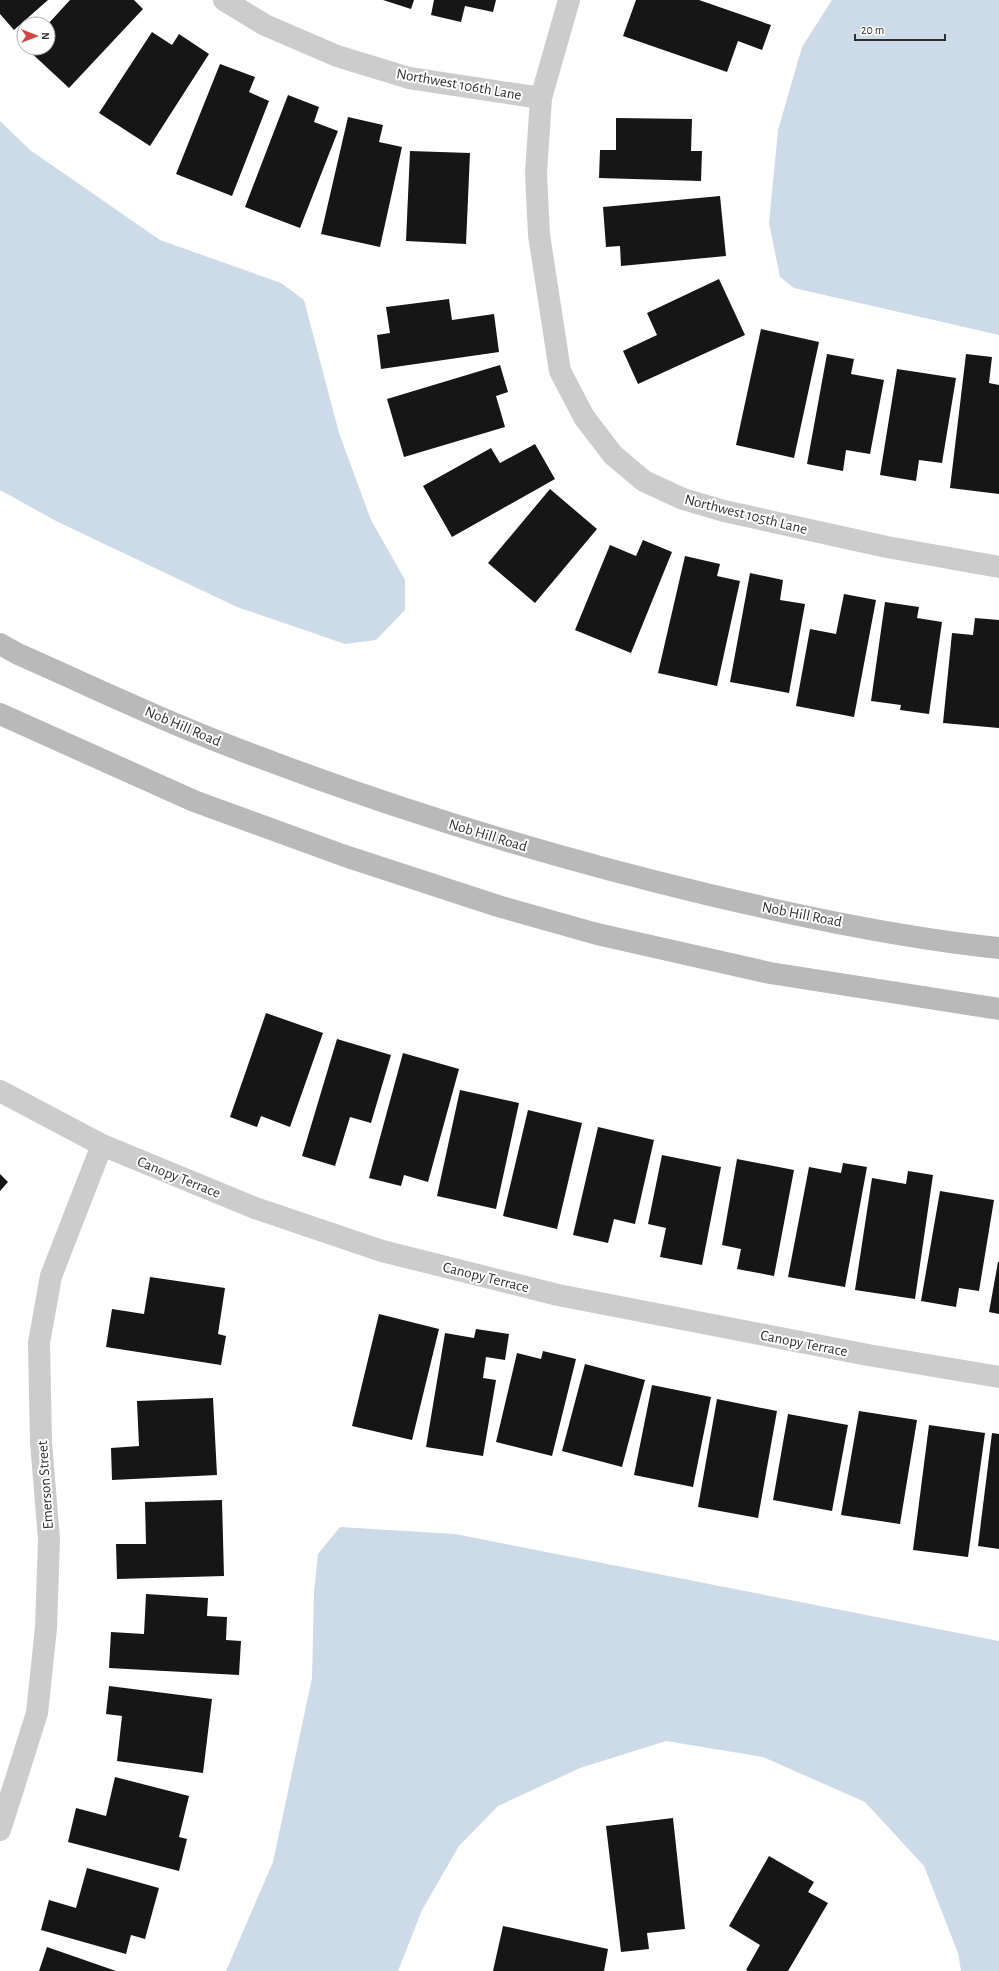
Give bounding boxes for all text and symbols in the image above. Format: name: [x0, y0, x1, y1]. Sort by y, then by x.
north arrow: [16, 16, 56, 56]
scale bar: [855, 16, 945, 42]
text: 20 m: [861, 24, 884, 36]
text: N: [40, 32, 51, 40]
street label: Northwest 106th Lane: [395, 66, 523, 103]
street label: Northwest 105th Lane: [683, 492, 809, 537]
street label: Nob Hill Road: [143, 704, 223, 749]
street label: Nob Hill Road: [447, 816, 529, 855]
street label: Nob Hill Road: [761, 899, 843, 930]
street label: Canopy Terrace: [135, 1154, 223, 1201]
street label: Canopy Terrace: [441, 1260, 531, 1295]
street label: Canopy Terrace: [759, 1328, 849, 1359]
street label: Emerson Street: [35, 1440, 56, 1530]

